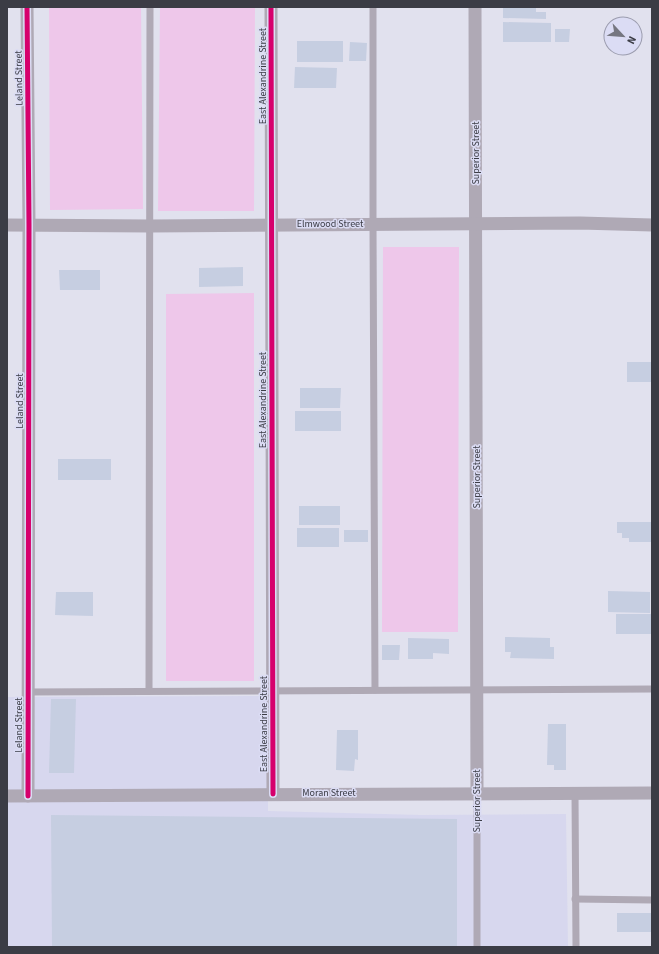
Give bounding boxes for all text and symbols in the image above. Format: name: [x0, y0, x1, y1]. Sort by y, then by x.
north arrow: [603, 16, 643, 56]
street label: East Alexandrine Street: [256, 27, 270, 124]
text: N: [623, 34, 640, 47]
street label: Leland Street: [12, 50, 26, 106]
street label: Superior Street: [469, 121, 483, 185]
street label: Elmwood Street: [297, 217, 364, 231]
street label: East Alexandrine Street: [256, 351, 270, 448]
street label: Leland Street: [13, 373, 27, 429]
street label: Superior Street: [470, 445, 484, 509]
street label: East Alexandrine Street: [257, 675, 271, 772]
street label: Leland Street: [12, 697, 26, 753]
street label: Superior Street: [470, 769, 484, 833]
street label: Moran Street: [302, 786, 356, 800]

